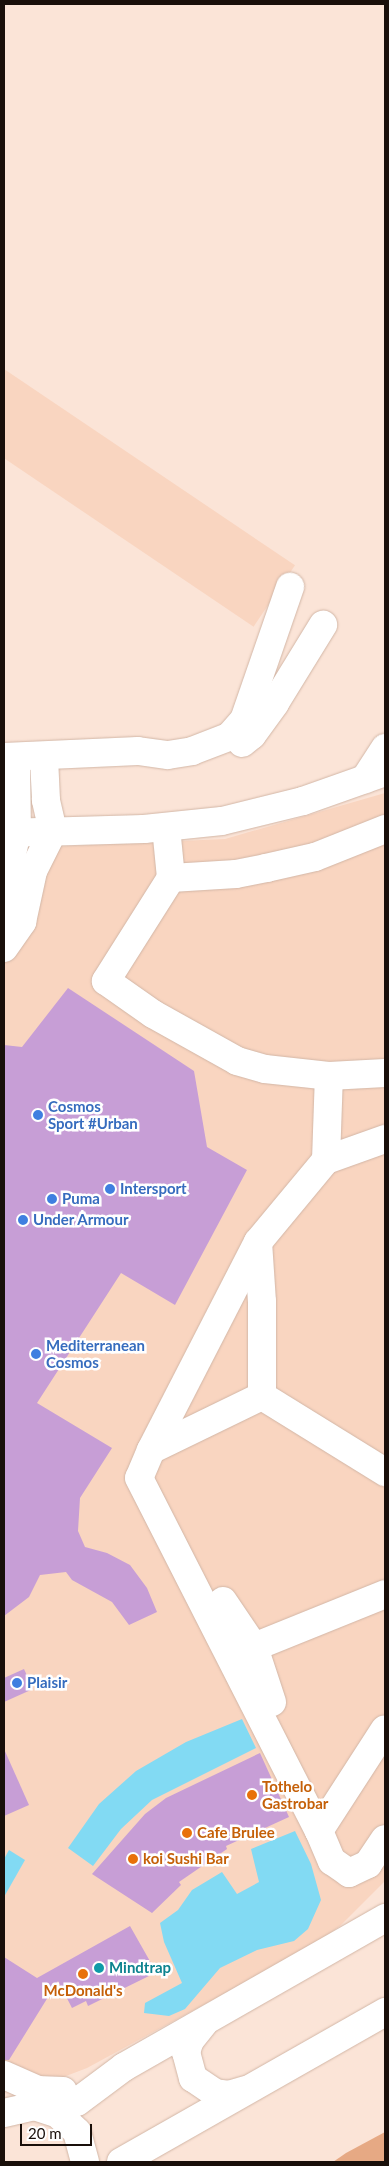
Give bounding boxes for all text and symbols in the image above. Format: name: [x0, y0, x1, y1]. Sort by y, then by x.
place label: Cosmos Sport #Urban: [48, 1097, 138, 1132]
marker: Cosmos Sport #Urban: [32, 1109, 44, 1121]
place label: Intersport: [120, 1180, 187, 1198]
marker: Intersport: [104, 1183, 116, 1195]
place label: Puma: [62, 1190, 100, 1208]
marker: Puma: [46, 1193, 58, 1205]
place label: Under Armour: [33, 1211, 129, 1229]
marker: Under Armour: [17, 1214, 29, 1226]
place label: Mediterranean Cosmos: [46, 1336, 145, 1371]
marker: Mediterranean Cosmos: [30, 1348, 42, 1360]
place label: Plaisir: [27, 1674, 67, 1692]
marker: Plaisir: [11, 1677, 23, 1689]
place label: Tothelo Gastrobar: [262, 1777, 328, 1812]
marker: Tothelo Gastrobar: [246, 1789, 258, 1801]
place label: Cafe Brulee: [197, 1824, 275, 1842]
marker: Cafe Brulee: [181, 1827, 193, 1839]
place label: koi Sushi Bar: [143, 1850, 229, 1868]
marker: koi Sushi Bar: [127, 1853, 139, 1865]
place label: Mindtrap: [109, 1959, 171, 1977]
marker: Mindtrap: [93, 1962, 105, 1974]
marker: McDonald's: [77, 1968, 89, 1980]
place label: McDonald's: [44, 1982, 122, 2000]
scale bar: [22, 2114, 95, 2146]
text: 20 m: [28, 2124, 62, 2142]

